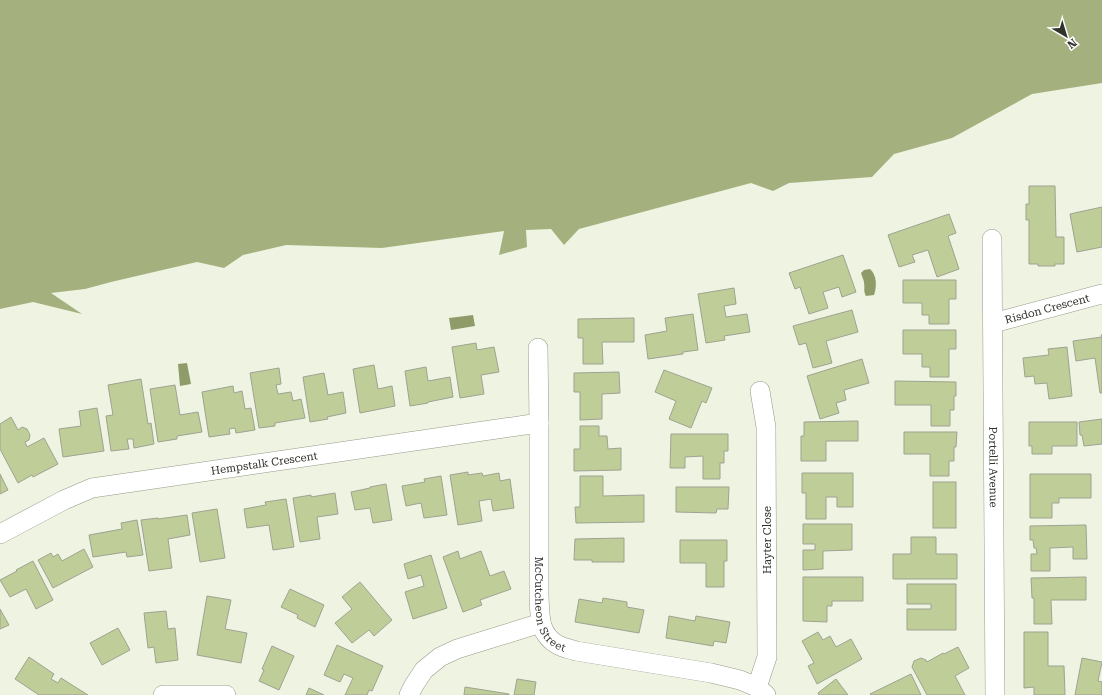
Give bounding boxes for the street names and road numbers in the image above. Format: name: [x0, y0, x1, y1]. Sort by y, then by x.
street label: Risdon Crescent: [1003, 292, 1091, 327]
street label: Portelli Avenue: [986, 427, 1000, 507]
street label: Hempstalk Crescent: [210, 449, 319, 478]
street label: Hayter Close: [761, 506, 774, 574]
street label: McCutcheon Street: [532, 556, 567, 655]

